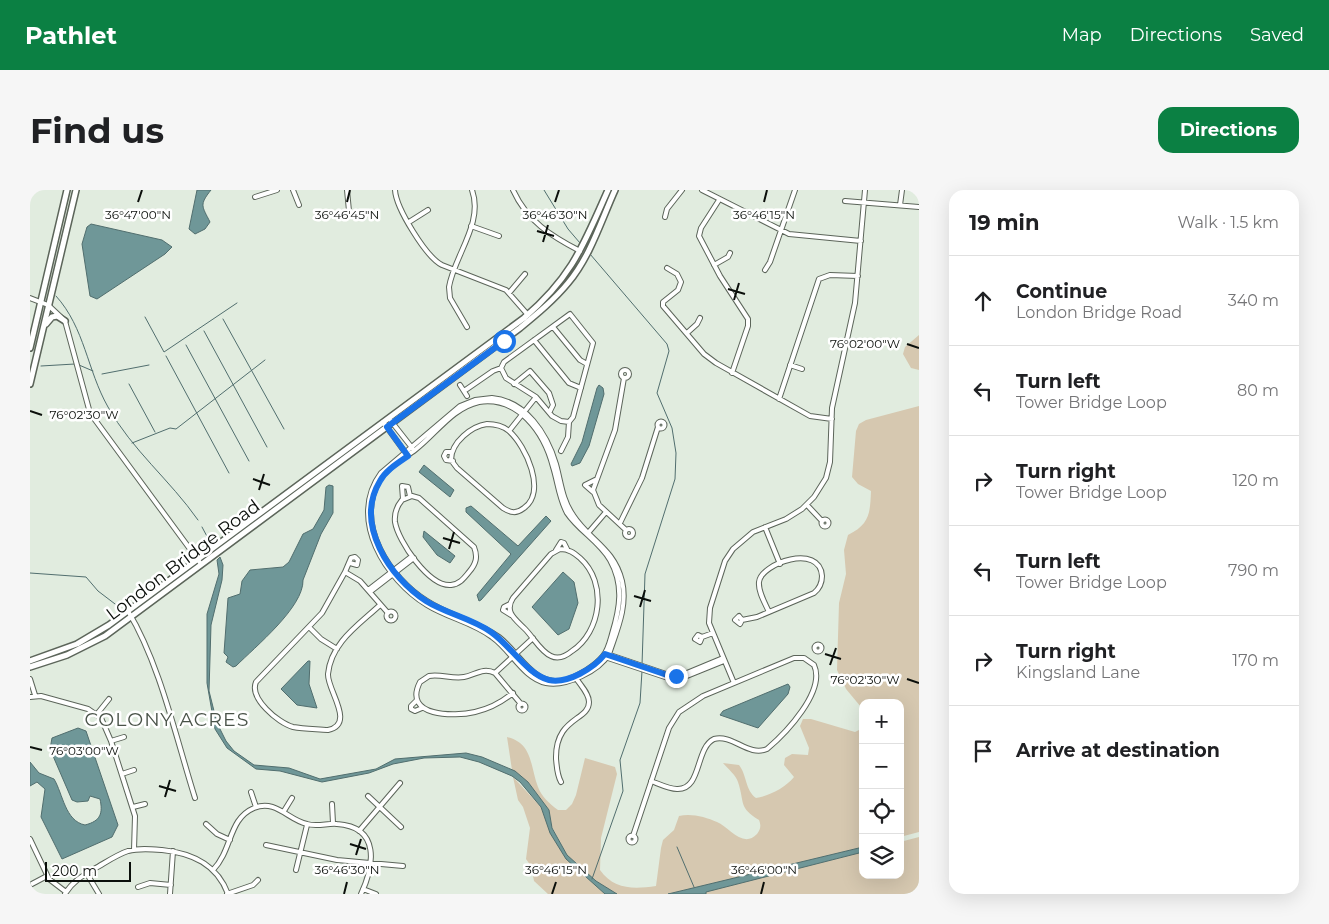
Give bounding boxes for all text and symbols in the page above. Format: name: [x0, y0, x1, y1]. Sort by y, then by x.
text: Pathlet: [25, 21, 117, 50]
text: Map: [1062, 24, 1102, 46]
text: Directions: [1130, 24, 1222, 46]
text: Saved: [1250, 24, 1304, 46]
button: Directions: [1158, 107, 1299, 153]
text: Find us: [30, 109, 164, 152]
text: 36°47'00"N: [105, 207, 171, 222]
text: 36°46'45"N: [315, 207, 379, 222]
text: 36°46'30"N: [522, 207, 588, 222]
text: 36°46'15"N: [733, 207, 795, 222]
text: 19 min: [969, 210, 1039, 235]
text: Walk · 1.5 km: [1178, 213, 1279, 232]
text: Continue: [1016, 280, 1107, 303]
icon: ahead: [969, 287, 997, 315]
text: 340 m: [1228, 291, 1279, 310]
text: London Bridge Road: [1016, 303, 1182, 322]
route start: [493, 330, 516, 353]
text: 76°02'00"W: [830, 336, 900, 351]
text: Turn left: [1016, 370, 1101, 393]
icon: left: [969, 377, 997, 405]
text: 80 m: [1237, 381, 1279, 400]
text: Tower Bridge Loop: [1016, 393, 1167, 412]
text: 76°02'30"W: [50, 407, 118, 422]
text: Turn right: [1016, 460, 1116, 483]
icon: right: [969, 467, 997, 495]
text: 120 m: [1232, 471, 1279, 490]
text: Tower Bridge Loop: [1016, 483, 1167, 502]
street label: London Bridge Road: [102, 495, 264, 625]
text: Turn left: [1016, 550, 1101, 573]
icon: left: [969, 557, 997, 585]
text: 790 m: [1228, 561, 1279, 580]
text: Tower Bridge Loop: [1016, 573, 1167, 592]
text: Turn right: [1016, 640, 1116, 663]
icon: right: [969, 647, 997, 675]
text: 170 m: [1232, 651, 1279, 670]
text: Kingsland Lane: [1016, 663, 1140, 682]
route end: [665, 665, 688, 688]
text: 76°02'30"W: [831, 672, 899, 687]
map controls: [859, 699, 904, 879]
button: +: [859, 699, 904, 744]
district label: COLONY ACRES: [85, 708, 249, 731]
icon: arrive: [969, 737, 997, 765]
text: Arrive at destination: [1016, 739, 1220, 762]
text: 76°03'00"W: [49, 743, 119, 758]
button: −: [859, 744, 904, 789]
button: locate: [859, 789, 904, 834]
button: layers: [859, 834, 904, 879]
scale bar: [45, 859, 131, 882]
text: 200 m: [52, 862, 97, 880]
text: 36°46'30"N: [314, 862, 380, 877]
text: 36°46'15"N: [525, 862, 587, 877]
text: 36°46'00"N: [731, 862, 797, 877]

